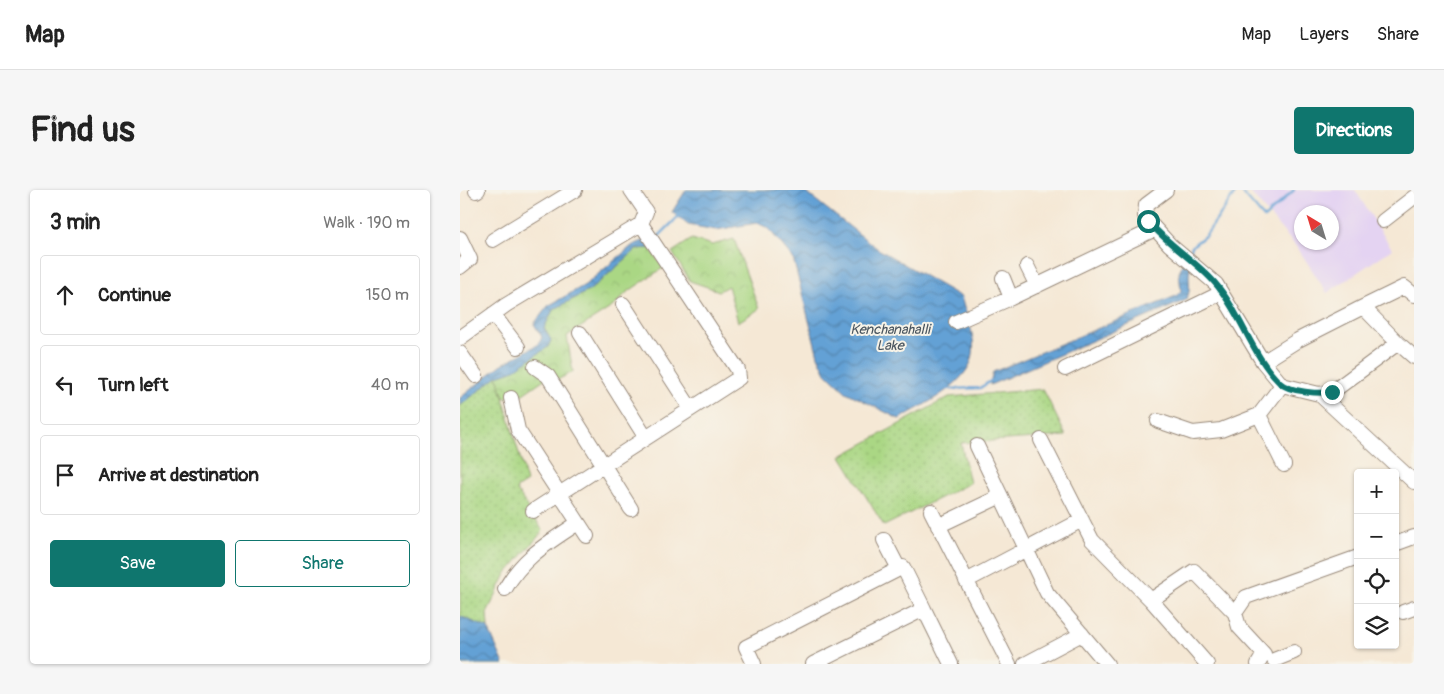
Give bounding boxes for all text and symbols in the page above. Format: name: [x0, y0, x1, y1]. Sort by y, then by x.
text: Map: [25, 20, 65, 49]
text: Map: [1242, 23, 1271, 46]
text: Layers: [1299, 23, 1349, 46]
text: Share: [1377, 23, 1419, 46]
button: Directions: [1294, 107, 1414, 154]
text: Find us: [30, 108, 135, 152]
north arrow: [1294, 205, 1339, 250]
text: 3 min: [50, 209, 100, 236]
route start: [1137, 210, 1160, 233]
text: Walk · 190 m: [323, 213, 410, 233]
icon: ahead: [51, 281, 79, 309]
text: Continue: [98, 283, 171, 307]
text: 150 m: [365, 285, 409, 305]
water label: Kenchanahalli Lake: [850, 321, 932, 354]
icon: left: [51, 371, 79, 399]
text: Turn left: [98, 373, 168, 397]
text: 40 m: [371, 375, 409, 395]
route end: [1321, 381, 1344, 404]
icon: arrive: [51, 461, 79, 489]
text: Arrive at destination: [98, 463, 259, 487]
map controls: [1354, 469, 1399, 649]
button: +: [1354, 469, 1399, 514]
button: −: [1354, 514, 1399, 559]
button: Save: [50, 540, 225, 587]
button: Share: [235, 540, 410, 587]
button: locate: [1354, 559, 1399, 604]
button: layers: [1354, 604, 1399, 649]

